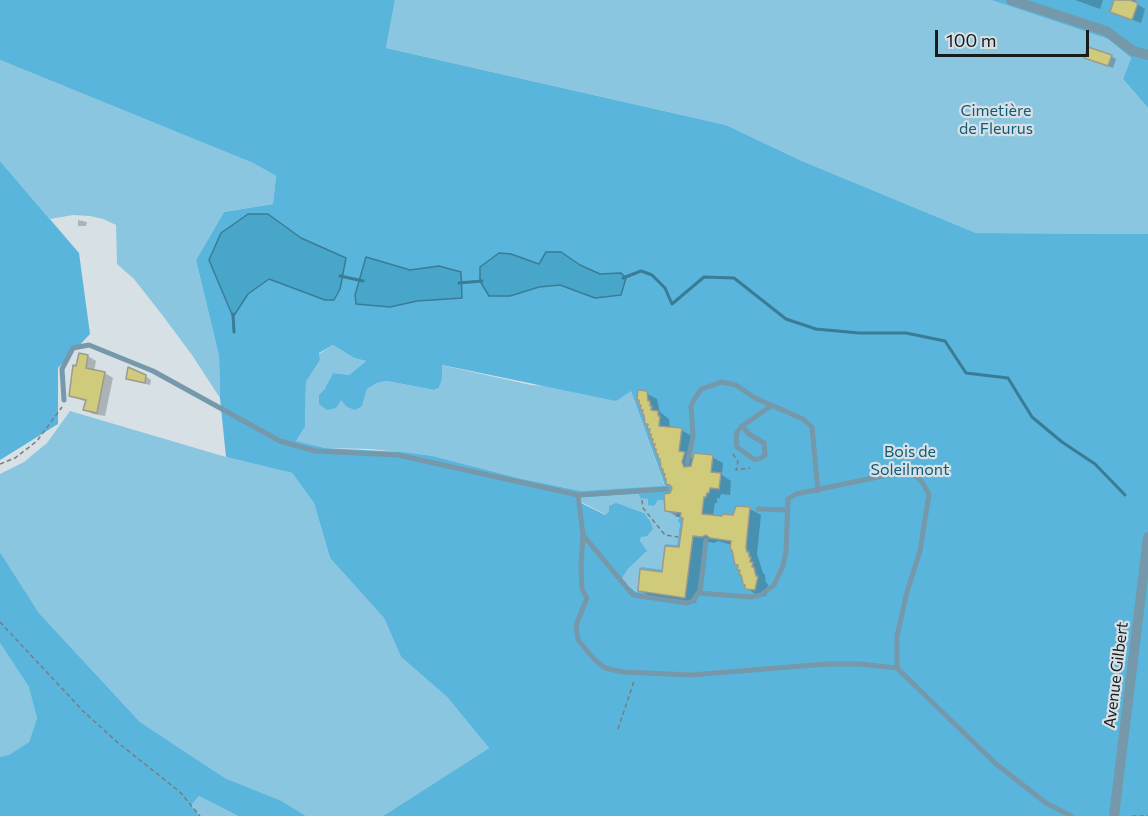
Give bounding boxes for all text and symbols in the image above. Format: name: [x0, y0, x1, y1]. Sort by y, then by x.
scale bar: [938, 18, 1092, 56]
text: 100 m: [946, 29, 996, 51]
park label: Cimetière de Fleurus: [959, 101, 1033, 139]
park label: Bois de Soleilmont: [871, 442, 949, 480]
street label: Avenue Gilbert: [1100, 621, 1132, 729]

